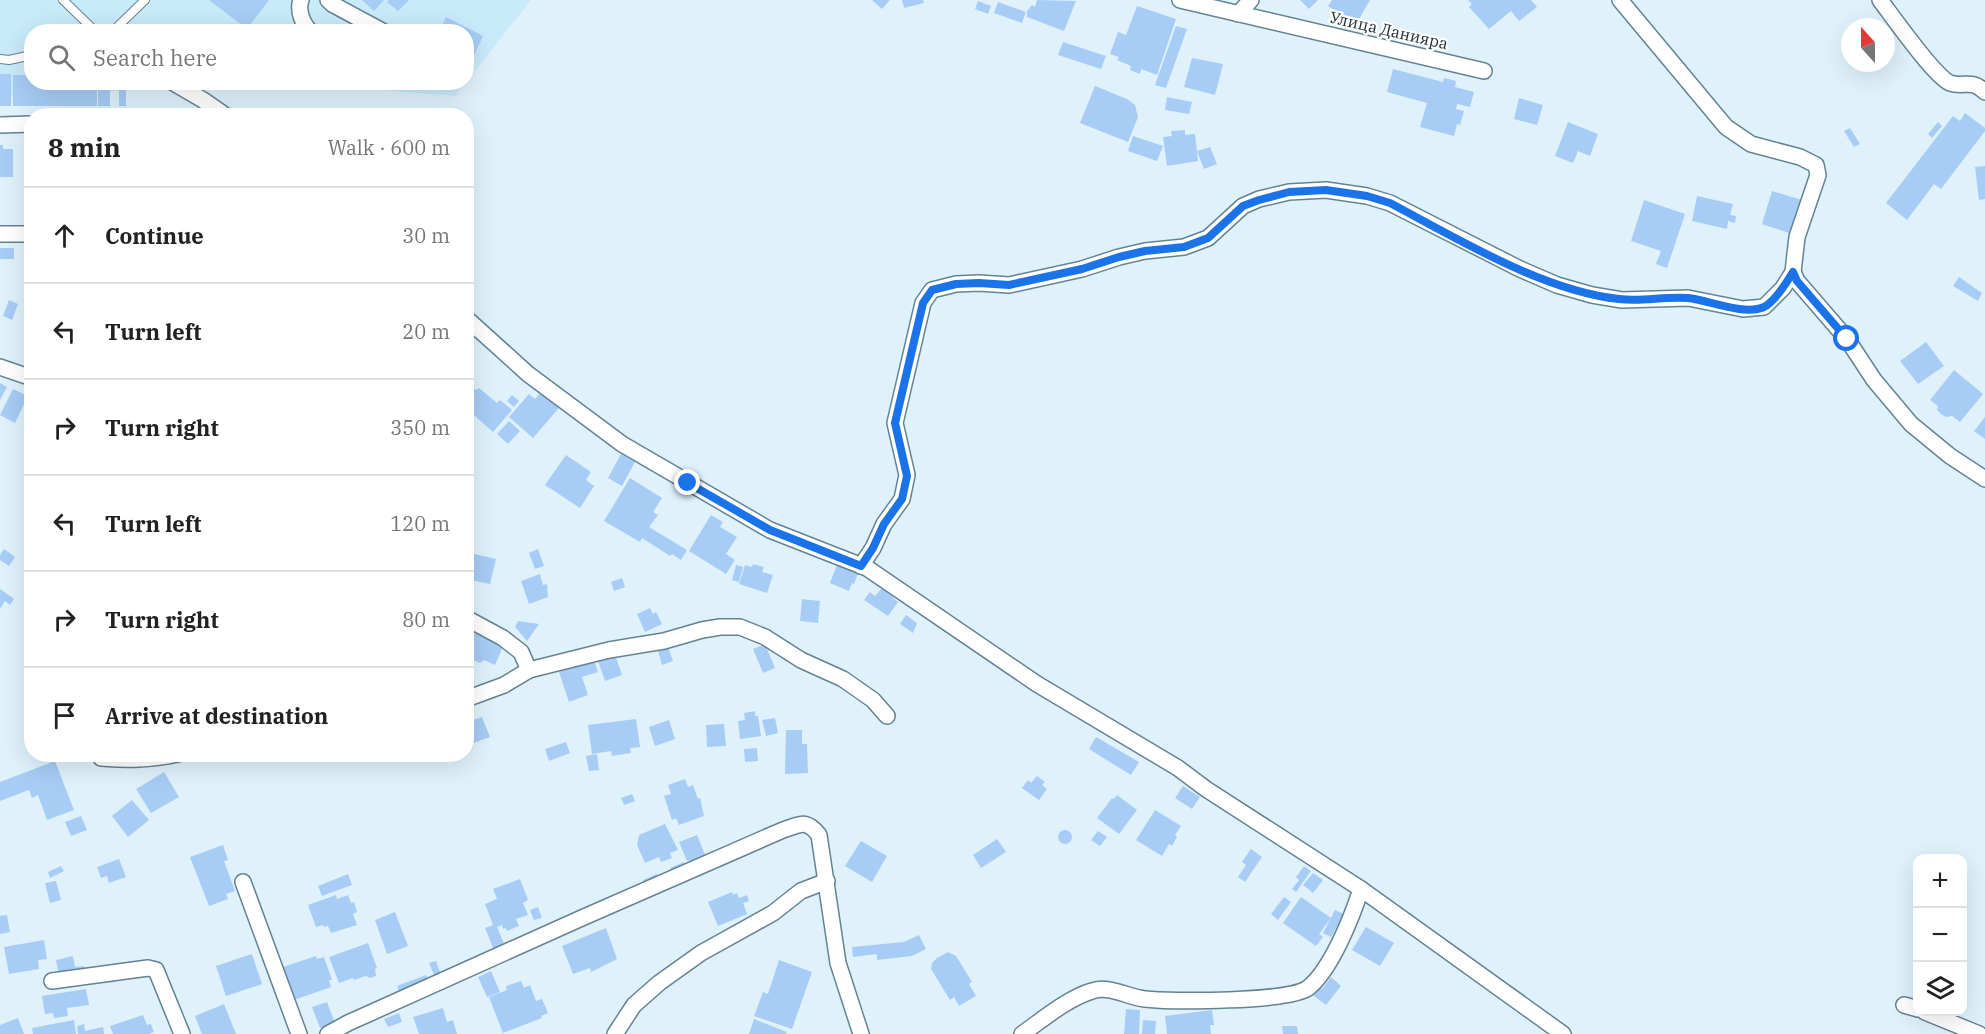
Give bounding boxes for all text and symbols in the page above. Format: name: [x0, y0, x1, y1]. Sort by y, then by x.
street label: Улица Данияра: [1328, 7, 1450, 53]
north arrow: [1841, 18, 1895, 72]
search box: [24, 24, 474, 90]
icon: search: [45, 41, 78, 74]
text: Search here: [93, 43, 217, 72]
text: 8 min: [48, 130, 121, 164]
text: Walk · 600 m: [328, 134, 450, 161]
icon: ahead: [48, 219, 81, 252]
text: Continue: [105, 221, 204, 250]
text: 30 m: [402, 222, 450, 249]
icon: left: [48, 315, 81, 348]
text: Turn left: [105, 317, 201, 346]
text: 20 m: [402, 318, 450, 345]
route start: [1833, 325, 1859, 351]
icon: right: [48, 411, 81, 444]
text: Turn right: [105, 413, 219, 442]
text: 350 m: [390, 414, 450, 441]
route end: [674, 469, 700, 495]
icon: left: [48, 507, 81, 540]
text: Turn left: [105, 509, 201, 538]
text: 120 m: [390, 510, 450, 537]
icon: right: [48, 603, 81, 636]
text: Turn right: [105, 605, 219, 634]
text: 80 m: [402, 606, 450, 633]
icon: arrive: [48, 699, 81, 732]
text: Arrive at destination: [105, 701, 328, 730]
map controls: [1913, 854, 1967, 1016]
button: +: [1913, 854, 1967, 908]
button: −: [1913, 908, 1967, 962]
button: layers: [1913, 962, 1967, 1016]

